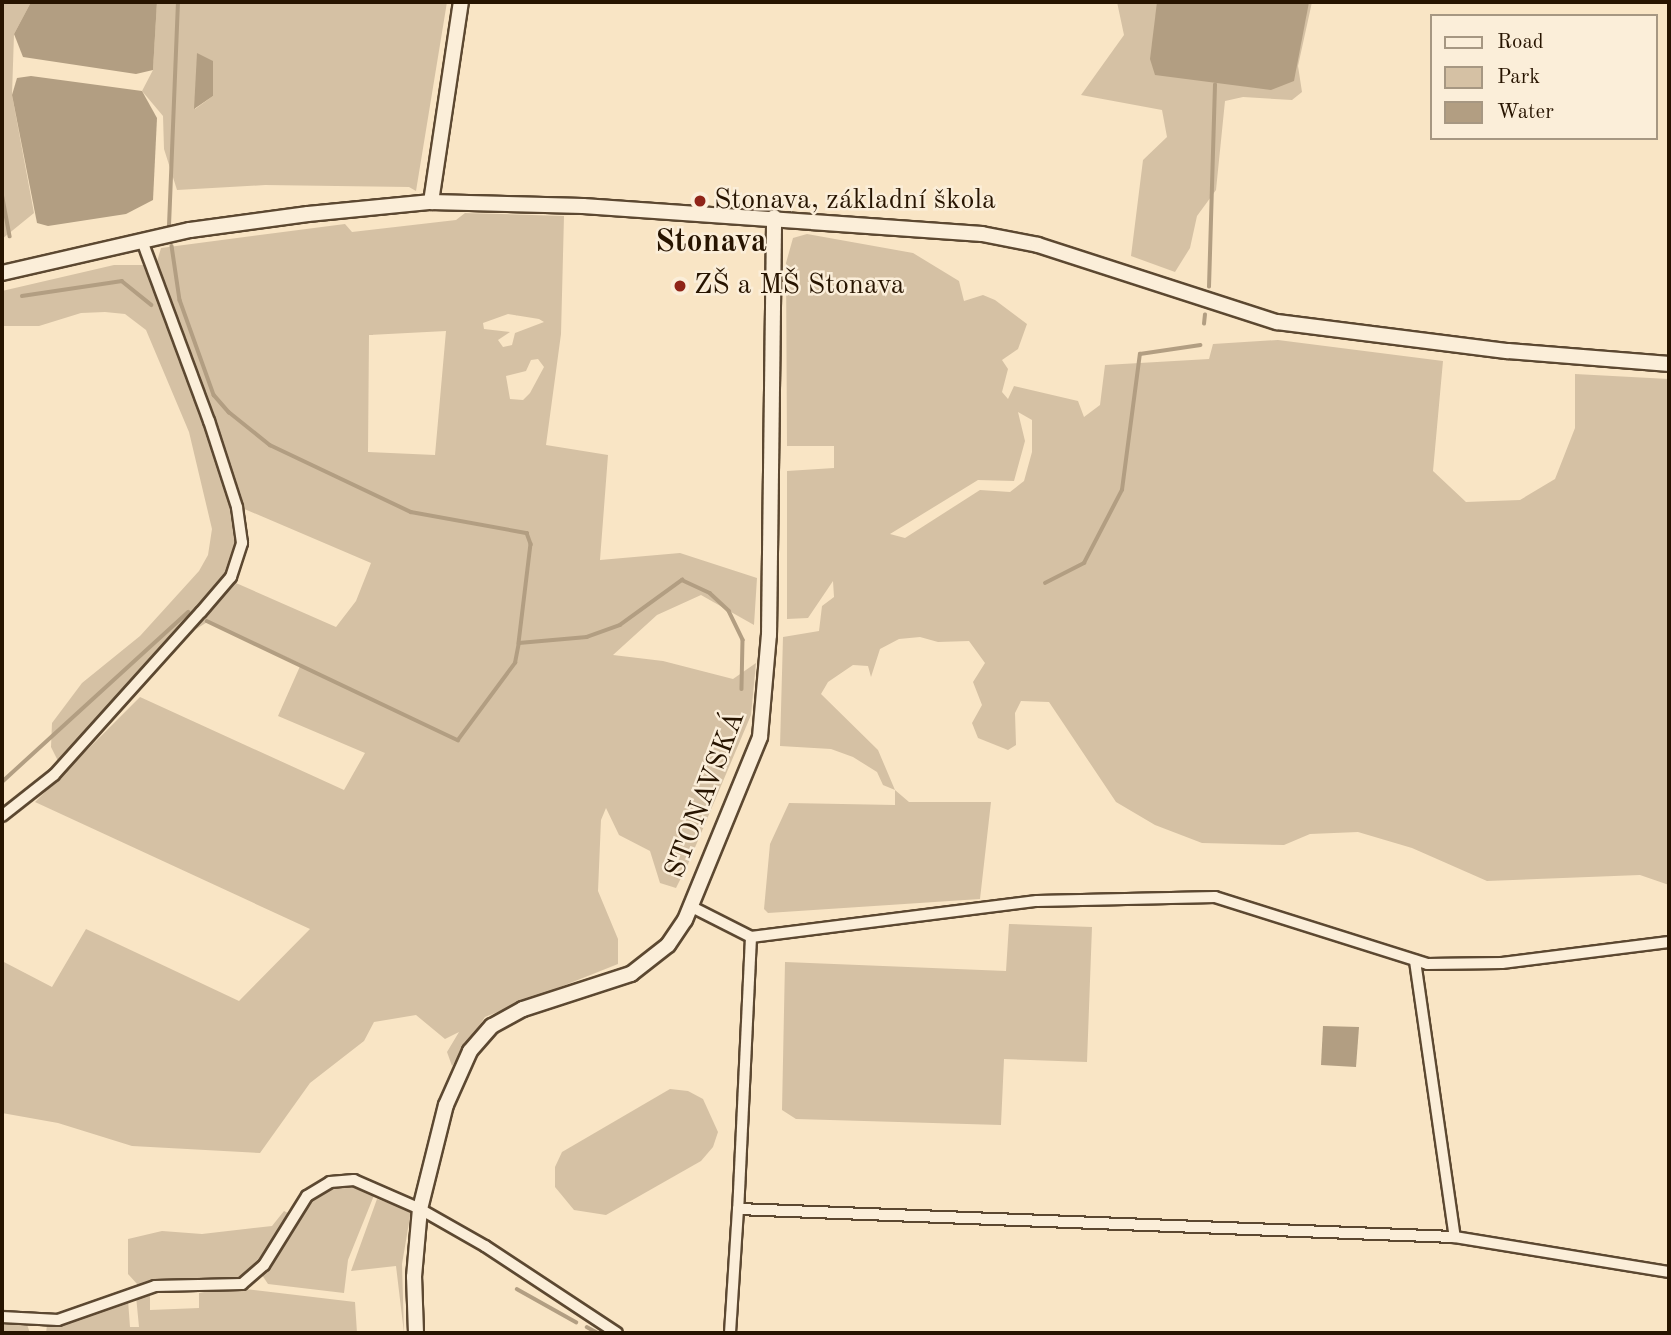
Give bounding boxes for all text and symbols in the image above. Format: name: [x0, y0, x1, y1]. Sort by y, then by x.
legend: [1430, 14, 1657, 140]
text: Road: [1497, 32, 1544, 53]
text: Park: [1497, 67, 1540, 88]
text: Water: [1497, 102, 1554, 123]
place label: Stonava, základní škola: [714, 184, 996, 218]
marker: Stonava, základní škola: [692, 193, 708, 209]
district label: Stonava: [655, 224, 767, 262]
place label: ZŠ a MŠ Stonava: [694, 269, 905, 303]
marker: ZŠ a MŠ Stonava: [672, 278, 688, 294]
street label: STONAVSKÁ: [659, 707, 753, 883]

